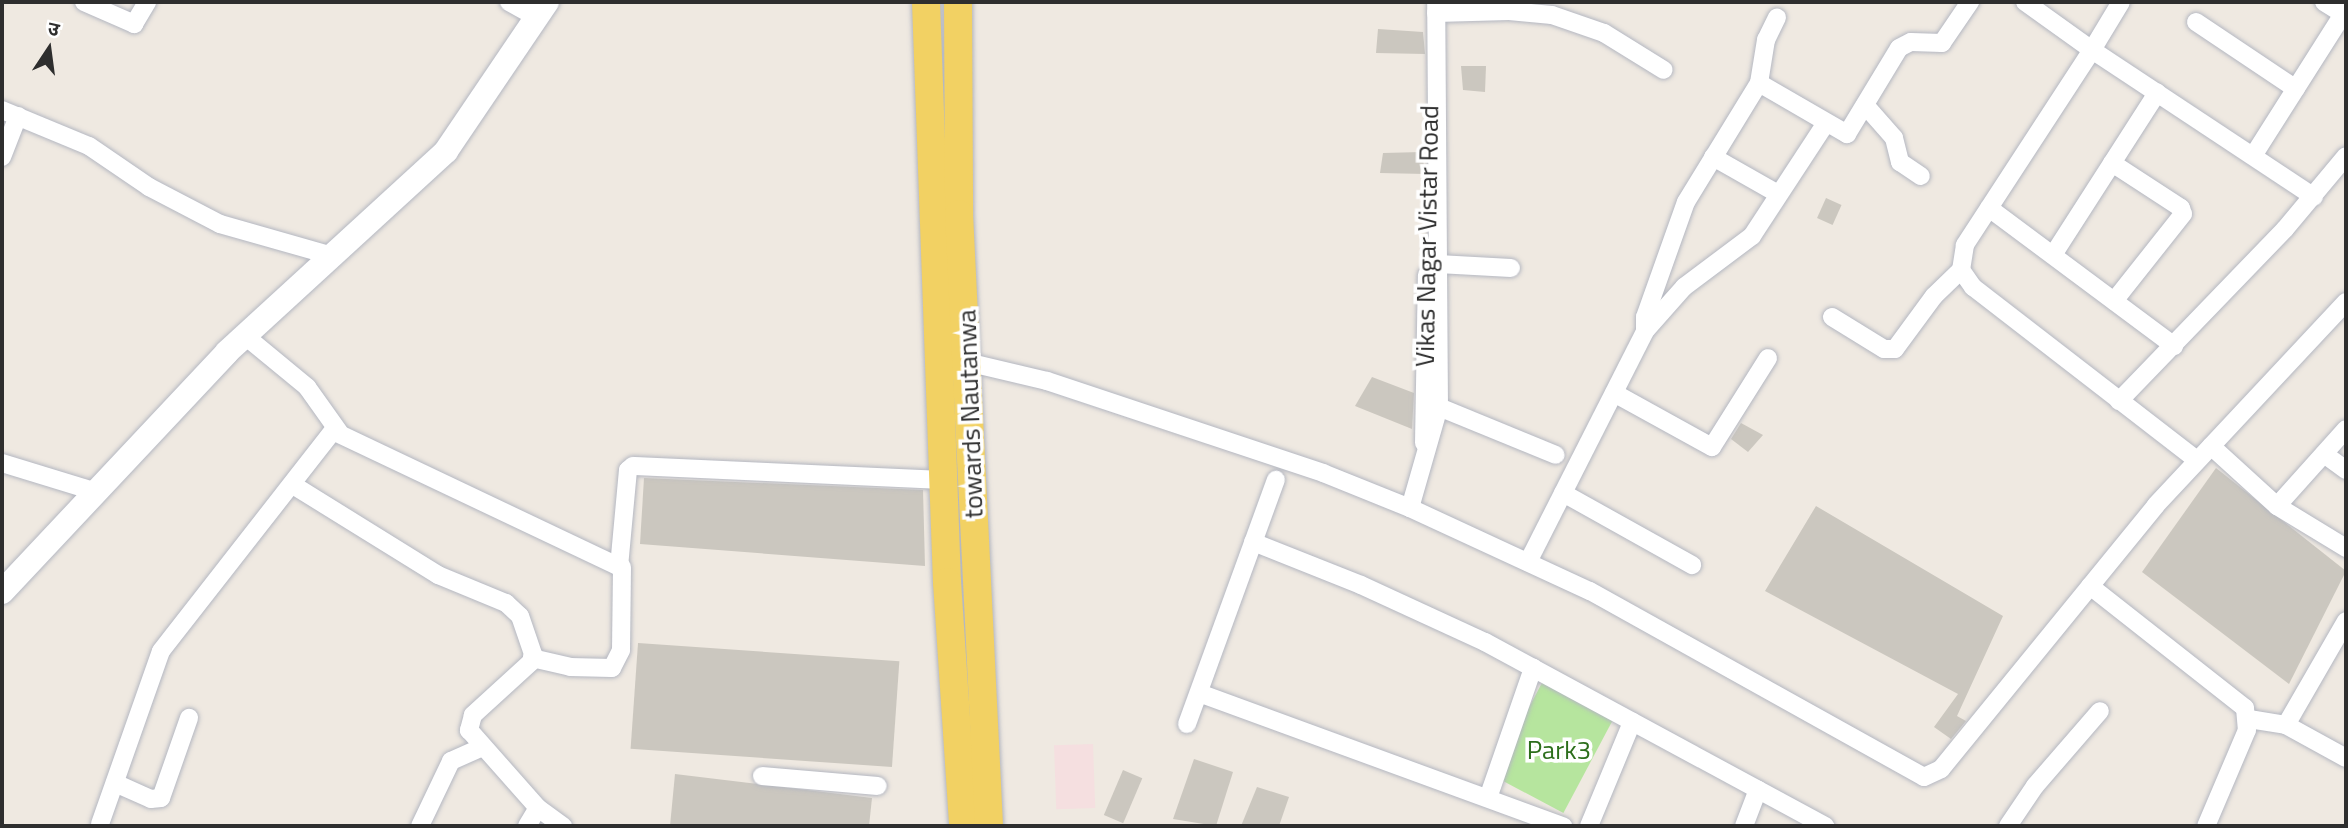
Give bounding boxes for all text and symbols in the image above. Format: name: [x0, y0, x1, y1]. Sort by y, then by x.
text: उ: [45, 13, 63, 43]
north arrow: [14, 14, 84, 84]
street label: Vikas Nagar Vistar Road: [1409, 105, 1445, 367]
street label: towards Nautanwa: [951, 309, 989, 519]
park label: Park3: [1527, 734, 1591, 766]

